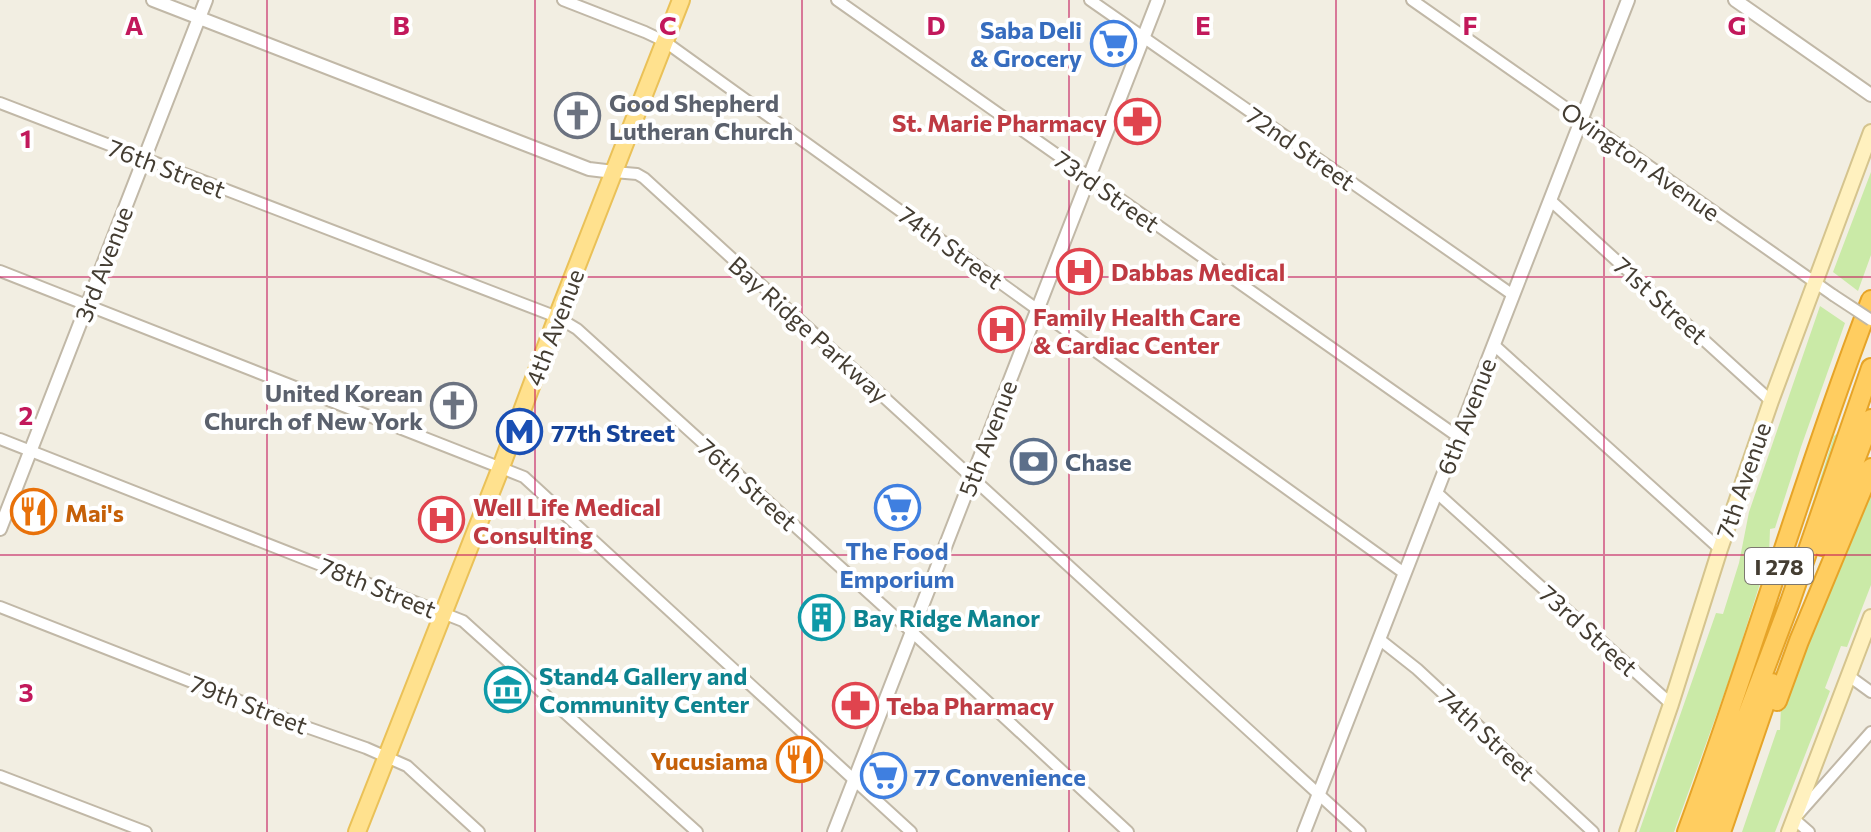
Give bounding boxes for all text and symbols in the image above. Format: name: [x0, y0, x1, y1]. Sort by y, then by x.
text: A: [125, 9, 144, 40]
text: B: [392, 9, 410, 40]
text: C: [659, 9, 677, 40]
text: D: [926, 9, 946, 40]
text: E: [1195, 9, 1211, 40]
text: F: [1462, 9, 1478, 40]
text: G: [1728, 9, 1746, 40]
place label: Saba Deli & Grocery: [970, 15, 1082, 72]
supermarket icon: Saba Deli & Grocery: [1089, 19, 1137, 67]
place label: Good Shepherd Lutheran Church: [609, 88, 793, 145]
church icon: Good Shepherd Lutheran Church: [554, 92, 602, 140]
street label: Ovington Avenue: [1556, 95, 1726, 227]
pharmacy icon: St. Marie Pharmacy: [1114, 98, 1162, 146]
street label: 72nd Street: [1241, 100, 1361, 196]
place label: St. Marie Pharmacy: [892, 108, 1107, 137]
text: 1: [20, 122, 32, 153]
street label: 76th Street: [104, 132, 230, 204]
street label: 73rd Street: [1049, 144, 1165, 238]
street label: 74th Street: [893, 200, 1009, 295]
street label: 3rd Avenue: [68, 202, 138, 326]
hospital icon: Dabbas Medical: [1056, 247, 1104, 295]
street label: Bay Ridge Parkway: [723, 250, 895, 408]
street label: 71st Street: [1608, 250, 1714, 350]
place label: Dabbas Medical: [1111, 257, 1285, 286]
street label: 4th Avenue: [518, 265, 590, 389]
place label: Family Health Care & Cardiac Center: [1033, 302, 1241, 359]
hospital icon: Family Health Care & Cardiac Center: [978, 306, 1026, 354]
street label: 6th Avenue: [1430, 353, 1502, 479]
street label: 5th Avenue: [952, 376, 1022, 500]
place label: United Korean Church of New York: [204, 378, 423, 435]
church icon: United Korean Church of New York: [430, 382, 478, 430]
text: 2: [19, 399, 33, 430]
metro station icon: 77th Street: [496, 408, 544, 456]
place label: 77th Street: [551, 418, 675, 447]
street label: 7th Avenue: [1710, 418, 1776, 542]
street label: 76th Street: [693, 432, 804, 536]
bank icon: Chase: [1010, 437, 1058, 485]
place label: Chase: [1065, 447, 1132, 476]
supermarket icon: The Food Emporium: [873, 484, 921, 532]
restaurant icon: Mai's: [10, 488, 58, 536]
place label: Well Life Medical Consulting: [473, 492, 661, 549]
hospital icon: Well Life Medical Consulting: [418, 496, 466, 544]
place label: Mai's: [65, 498, 124, 527]
place label: The Food Emporium: [839, 536, 955, 593]
road number: I 278: [1745, 548, 1813, 584]
street label: 78th Street: [315, 550, 441, 624]
street label: 73rd Street: [1534, 578, 1644, 682]
building icon: Bay Ridge Manor: [798, 593, 846, 641]
place label: Bay Ridge Manor: [853, 603, 1040, 632]
place label: Stand4 Gallery and Community Center: [539, 661, 749, 718]
museum icon: Stand4 Gallery and Community Center: [484, 665, 532, 713]
street label: 79th Street: [186, 668, 312, 740]
text: 3: [18, 676, 34, 707]
pharmacy icon: Teba Pharmacy: [831, 681, 879, 729]
street label: 74th Street: [1433, 682, 1541, 786]
place label: Teba Pharmacy: [886, 691, 1054, 720]
restaurant icon: Yucusiama: [775, 736, 823, 784]
place label: Yucusiama: [650, 746, 768, 775]
supermarket icon: 77 Convenience: [859, 752, 907, 800]
place label: 77 Convenience: [914, 762, 1086, 791]

